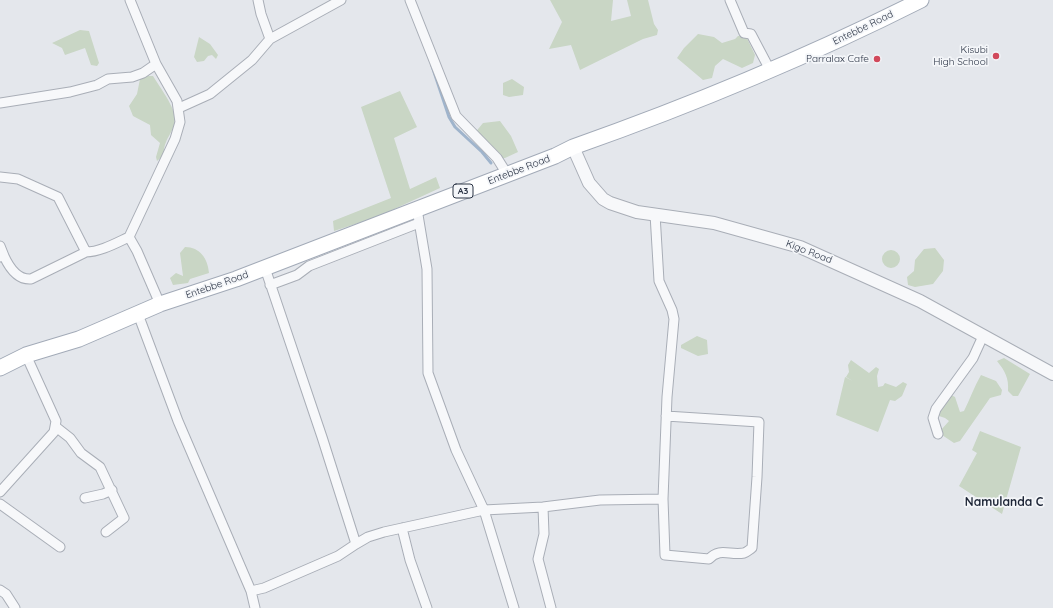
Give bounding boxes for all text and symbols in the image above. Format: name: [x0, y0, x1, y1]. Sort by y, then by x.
street label: Entebbe Road: [831, 8, 895, 48]
place label: Kisubi High School: [933, 44, 988, 68]
marker: Kisubi High School: [991, 51, 1001, 61]
place label: Parralax Cafe: [806, 53, 869, 65]
marker: Parralax Cafe: [872, 54, 882, 64]
street label: Entebbe Road: [486, 153, 552, 187]
road number: A3: [453, 184, 473, 198]
street label: Kigo Road: [784, 238, 834, 266]
street label: Entebbe Road: [184, 269, 250, 301]
district label: Namulanda C: [965, 495, 1043, 509]

